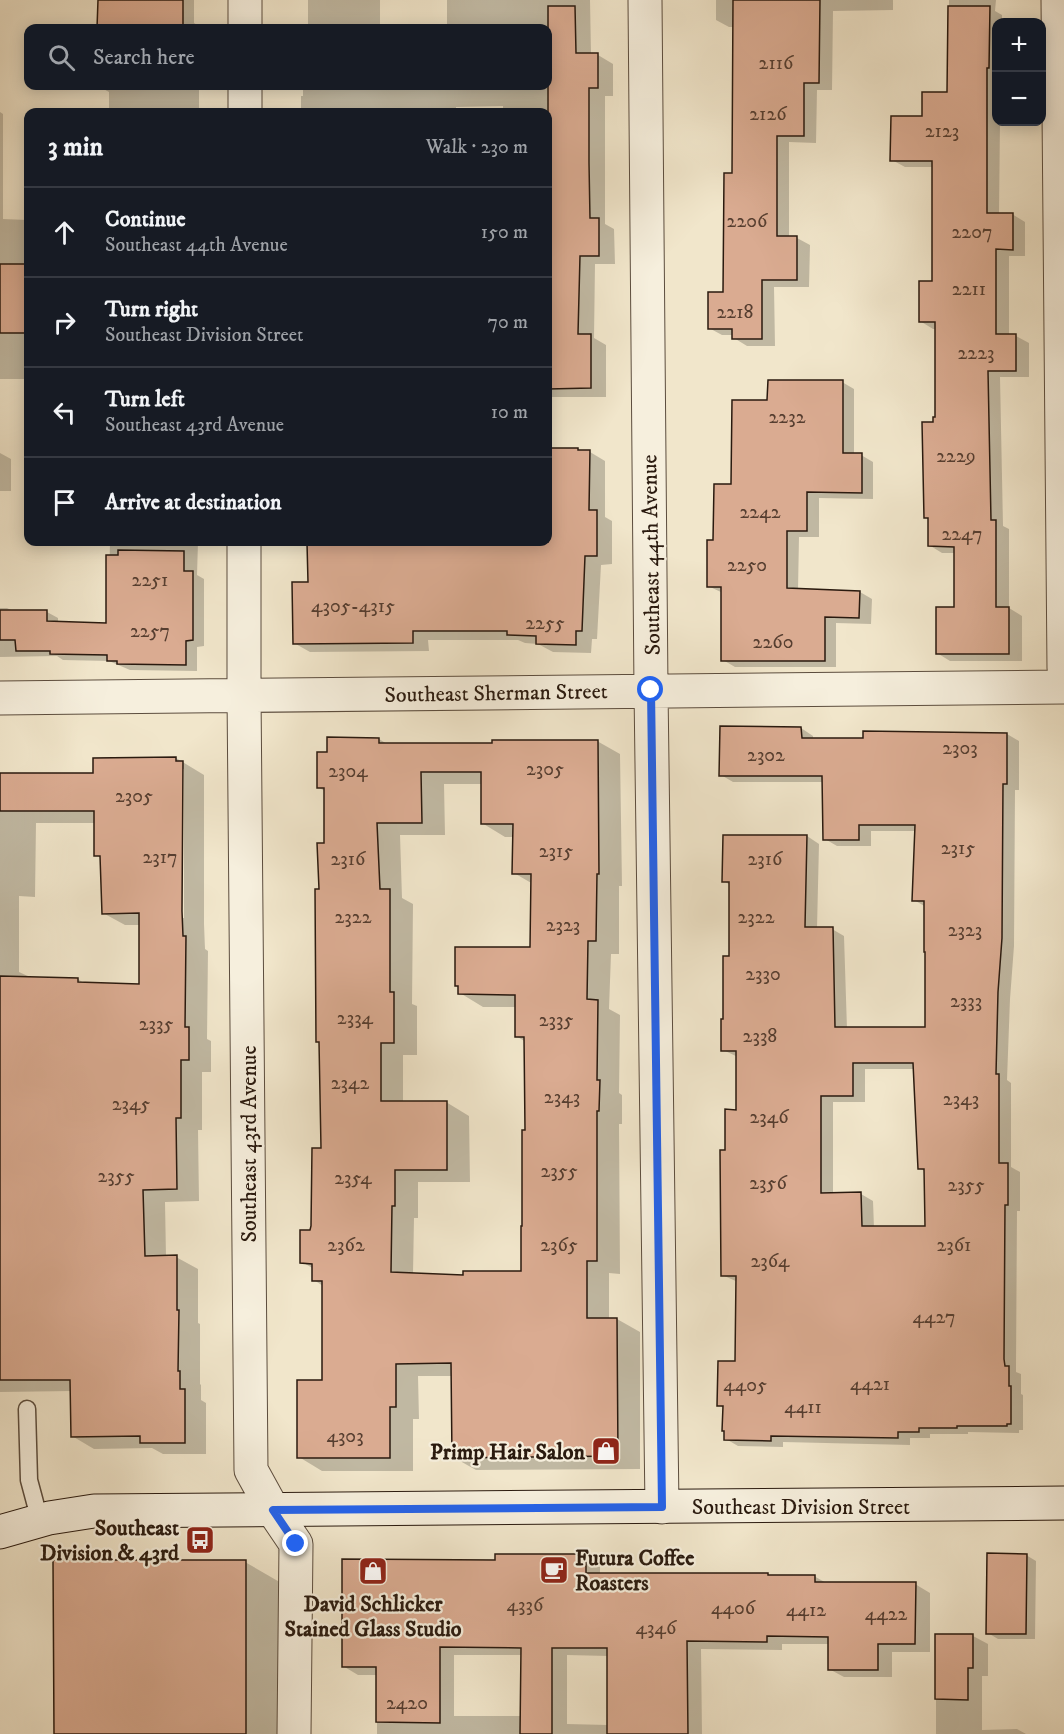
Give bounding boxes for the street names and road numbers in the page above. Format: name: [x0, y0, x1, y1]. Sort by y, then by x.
street label: Southeast 44th Avenue: [636, 454, 667, 656]
street label: Southeast Sherman Street: [384, 678, 608, 709]
street label: Southeast 43rd Avenue: [236, 1045, 263, 1243]
street label: Southeast Division Street: [692, 1494, 910, 1521]

